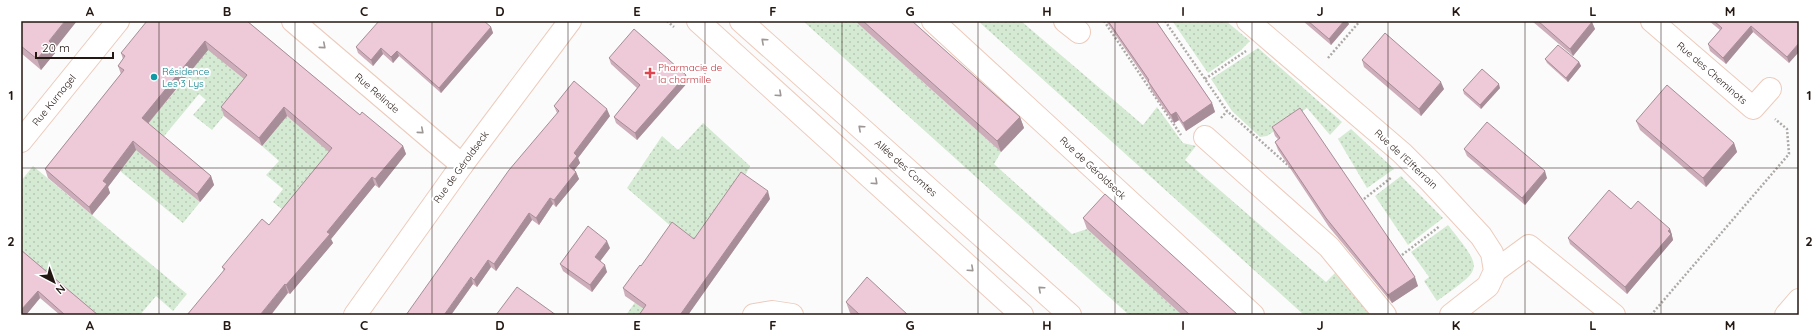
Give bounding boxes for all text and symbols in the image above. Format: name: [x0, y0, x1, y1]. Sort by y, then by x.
text: A: [86, 3, 95, 19]
text: B: [223, 3, 231, 19]
text: C: [360, 3, 368, 19]
text: D: [495, 3, 505, 19]
text: E: [633, 3, 641, 19]
text: F: [769, 3, 777, 19]
text: G: [905, 3, 915, 19]
text: H: [1042, 3, 1052, 19]
text: I: [1181, 3, 1185, 19]
text: J: [1316, 3, 1324, 19]
text: K: [1452, 3, 1461, 19]
text: L: [1589, 3, 1597, 19]
text: M: [1725, 3, 1735, 19]
scale bar: [36, 34, 113, 60]
one-way arrow: [761, 38, 769, 46]
street label: Rue des Cheminots: [1674, 39, 1750, 107]
text: 20 m: [42, 40, 70, 55]
one-way arrow: [318, 42, 325, 49]
place label: Pharmacie de la charmille: [658, 61, 722, 86]
place label: Résidence Les 3 Lys: [162, 65, 210, 90]
marker: Pharmacie de la charmille: [645, 68, 655, 78]
street label: Rue Relinde: [352, 70, 402, 116]
street label: Rue Kurnagel: [29, 72, 79, 128]
marker: Résidence Les 3 Lys: [149, 72, 159, 82]
text: 1: [8, 87, 14, 103]
text: 1: [1806, 87, 1812, 103]
one-way arrow: [774, 90, 782, 97]
one-way arrow: [858, 125, 866, 132]
one-way arrow: [417, 126, 424, 133]
street label: Rue de l'Elfterrain: [1372, 126, 1440, 192]
street label: Rue de Géroldseck: [430, 128, 492, 206]
street label: Rue de Géroldseck: [1057, 134, 1129, 202]
street label: Allée des Comtes: [872, 137, 940, 200]
one-way arrow: [870, 177, 878, 184]
text: 2: [7, 233, 15, 249]
text: 2: [1805, 233, 1813, 249]
north arrow: [34, 262, 74, 302]
one-way arrow: [966, 264, 974, 272]
text: N: [53, 282, 68, 297]
one-way arrow: [1039, 287, 1046, 294]
text: A: [86, 317, 95, 333]
text: B: [223, 317, 231, 333]
text: C: [360, 317, 368, 333]
text: D: [495, 317, 505, 333]
text: E: [633, 317, 641, 333]
text: F: [769, 317, 777, 333]
text: G: [905, 317, 915, 333]
text: H: [1042, 317, 1052, 333]
text: I: [1181, 317, 1185, 333]
text: J: [1316, 317, 1324, 333]
text: K: [1452, 317, 1461, 333]
text: L: [1589, 317, 1597, 333]
text: M: [1725, 317, 1735, 333]

